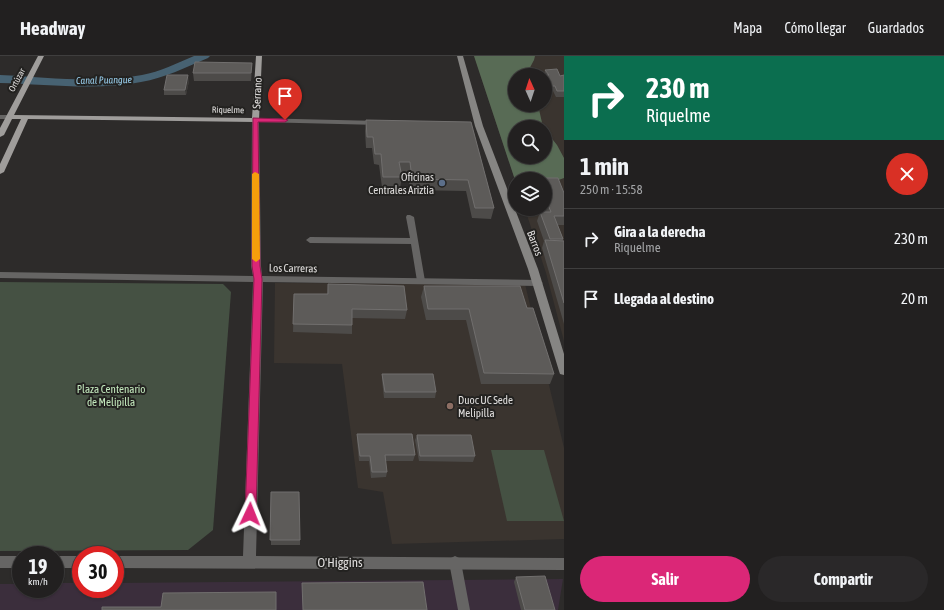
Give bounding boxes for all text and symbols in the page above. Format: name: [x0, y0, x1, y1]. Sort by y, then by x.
text: Headway: [20, 17, 85, 39]
text: Mapa: [733, 20, 762, 36]
text: Cómo llegar: [784, 20, 846, 36]
text: Guardados: [868, 20, 924, 36]
street label: Ortúzar: [7, 66, 27, 93]
north arrow: [508, 68, 552, 112]
map controls: [508, 68, 552, 216]
icon: right: [580, 72, 632, 124]
text: 230 m: [646, 72, 709, 104]
water label: Canal Puangue: [76, 74, 133, 86]
street label: Serrano: [250, 77, 264, 109]
pin: [268, 79, 302, 120]
icon: arrive: [274, 85, 296, 107]
street label: Riquelme: [212, 105, 244, 115]
text: Riquelme: [646, 105, 710, 126]
button: search: [508, 120, 552, 164]
text: 1 min: [580, 153, 629, 180]
button: close: [886, 153, 928, 195]
place label: Oficinas Centrales Ariztia: [368, 171, 434, 196]
button: layers: [508, 172, 552, 216]
marker: Oficinas Centrales Ariztia: [437, 178, 447, 188]
text: 250 m · 15:58: [580, 182, 643, 197]
text: Gira a la derecha: [614, 223, 705, 240]
icon: right: [580, 228, 602, 250]
street label: Barros: [525, 229, 545, 257]
text: 230 m: [894, 230, 928, 247]
text: Riquelme: [614, 240, 661, 255]
street label: Los Carreras: [269, 262, 317, 274]
icon: arrive: [580, 288, 602, 310]
text: Llegada al destino: [614, 290, 714, 307]
text: 20 m: [901, 290, 928, 307]
park label: Plaza Centenario de Melipilla: [77, 383, 145, 408]
place label: Duoc UC Sede Melipilla: [458, 394, 513, 419]
marker: Duoc UC Sede Melipilla: [445, 401, 455, 411]
position arrow: [229, 493, 271, 535]
speed limit sign: 30: [72, 546, 124, 598]
text: 19: [29, 555, 47, 578]
street label: O'Higgins: [317, 555, 363, 570]
button: Salir: [580, 556, 750, 602]
button: Compartir: [758, 556, 928, 602]
text: km/h: [28, 576, 48, 587]

